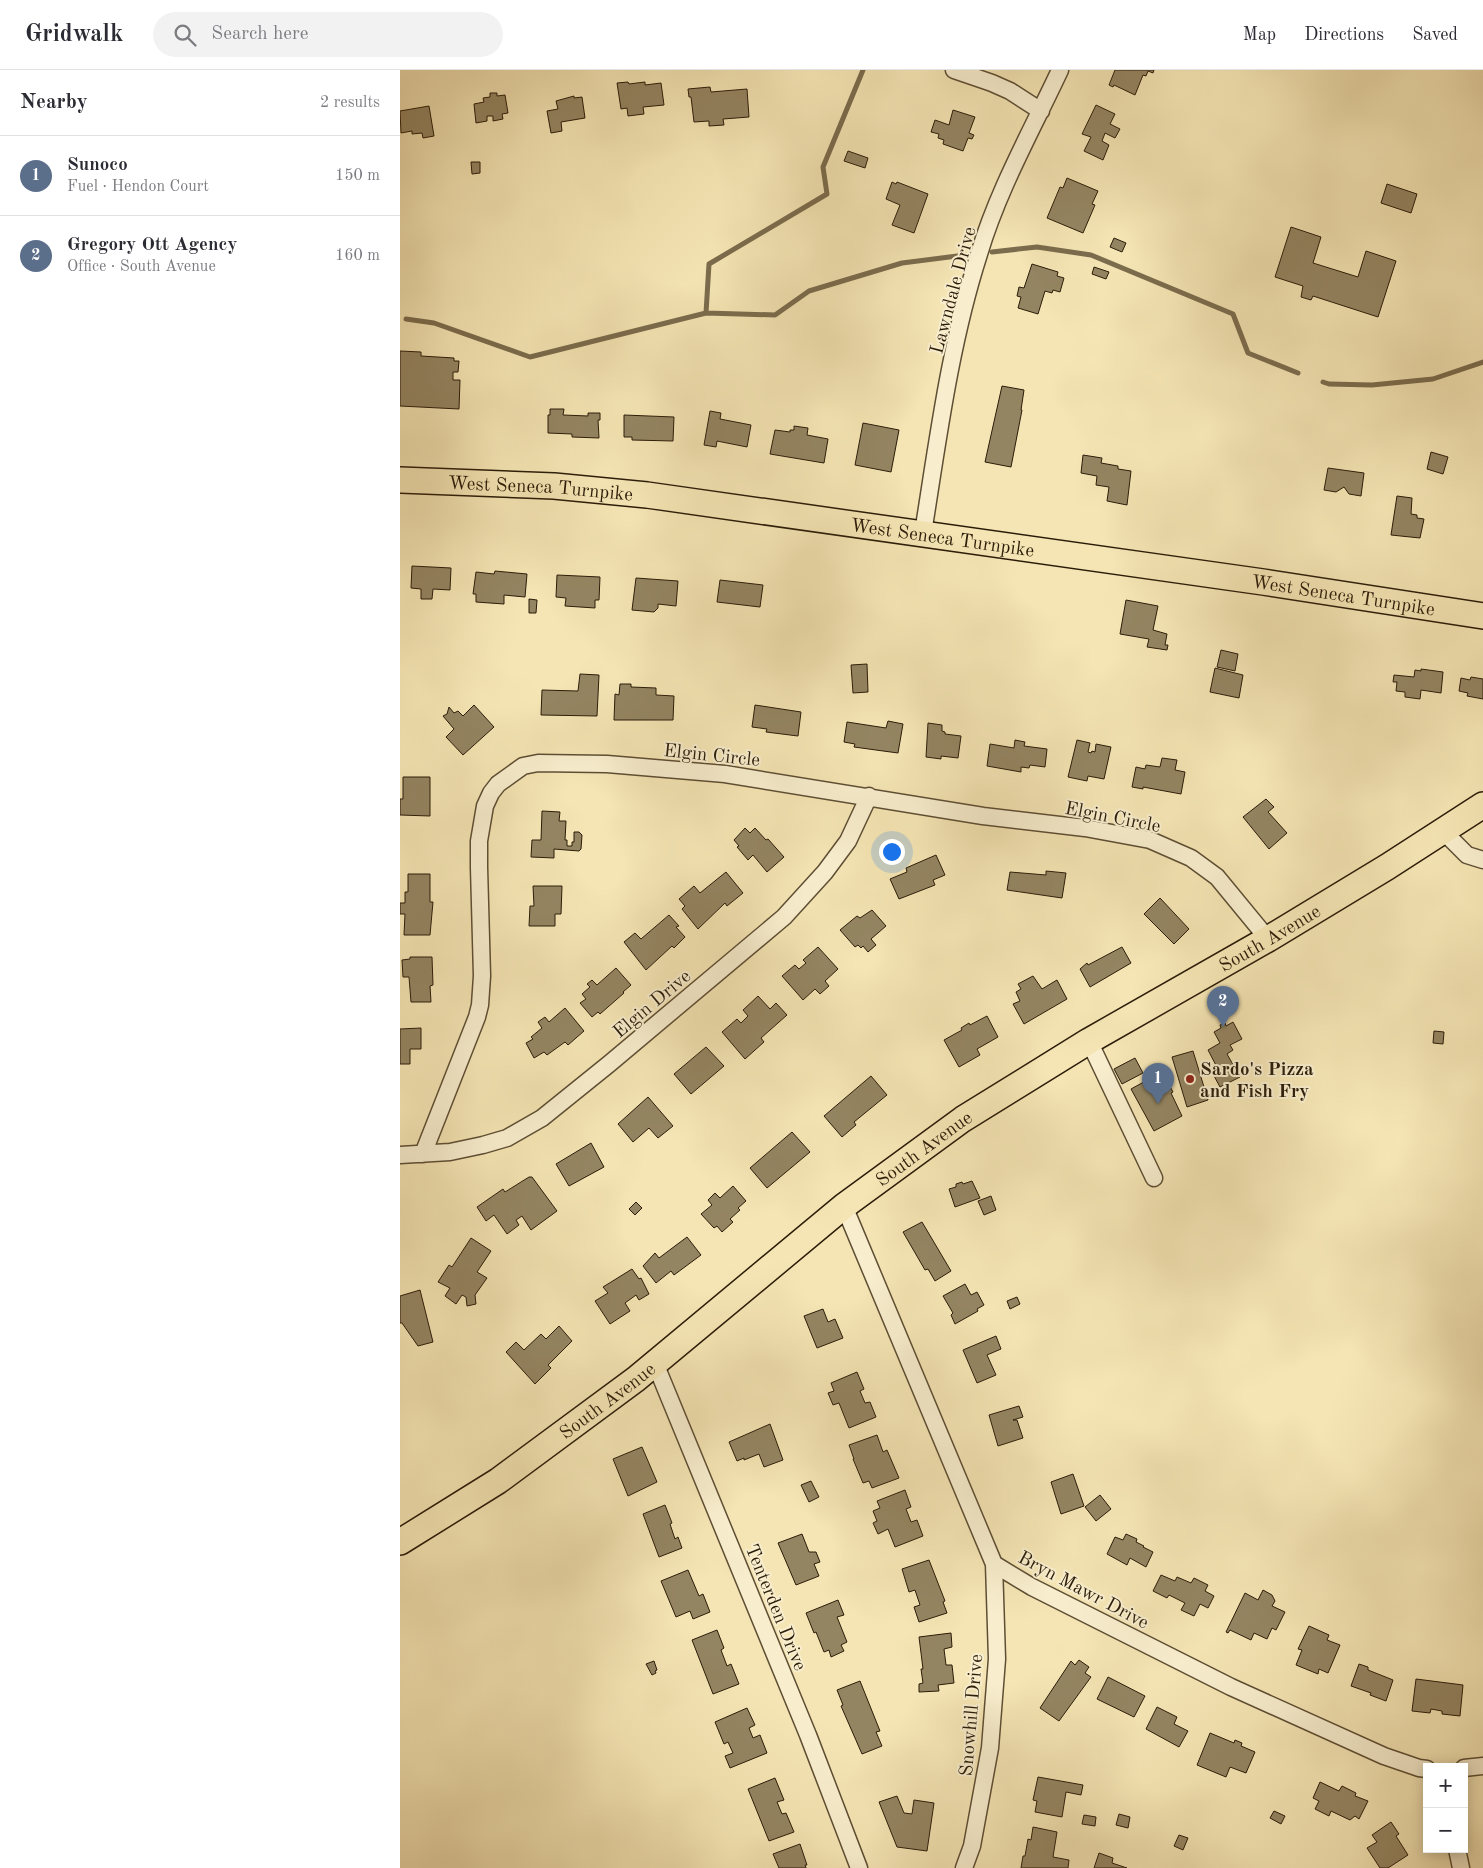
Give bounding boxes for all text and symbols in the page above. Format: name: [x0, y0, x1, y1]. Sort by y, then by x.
search box: [153, 12, 503, 57]
icon: search: [171, 21, 199, 49]
text: Gridwalk: [25, 23, 123, 47]
text: Search here: [211, 25, 309, 44]
text: Map: [1243, 26, 1276, 44]
text: Directions: [1304, 26, 1384, 44]
text: Saved: [1412, 26, 1458, 44]
text: Nearby: [20, 92, 88, 113]
text: 2 results: [320, 95, 380, 111]
text: Sunoco: [67, 156, 128, 175]
text: 1: [31, 168, 41, 184]
text: 150 m: [335, 168, 380, 184]
text: Fuel · Hendon Court: [67, 179, 209, 195]
street label: Lawndale Drive: [928, 225, 981, 356]
text: Gregory Ott Agency: [67, 236, 237, 255]
text: 2: [31, 248, 41, 264]
text: 160 m: [335, 248, 380, 264]
text: Office · South Avenue: [67, 259, 216, 275]
street label: West Seneca Turnpike: [448, 475, 634, 506]
street label: West Seneca Turnpike: [849, 517, 1035, 562]
street label: West Seneca Turnpike: [1250, 573, 1436, 620]
street label: Elgin Circle: [663, 742, 761, 771]
street label: Elgin Circle: [1063, 800, 1162, 837]
your location: [879, 839, 905, 865]
street label: South Avenue: [1217, 903, 1325, 977]
street label: Elgin Drive: [610, 967, 695, 1043]
pin: 2: [1207, 986, 1239, 1027]
place label: Sardo's Pizza and Fish Fry: [1200, 1061, 1314, 1102]
pin: 1: [1142, 1063, 1174, 1104]
marker: Sardo's Pizza and Fish Fry: [1184, 1073, 1196, 1085]
street label: South Avenue: [873, 1109, 976, 1191]
street label: South Avenue: [557, 1360, 660, 1444]
street label: Tenterden Drive: [741, 1542, 809, 1674]
street label: Bryn Mawr Drive: [1014, 1549, 1151, 1634]
street label: Snowhill Drive: [958, 1653, 987, 1777]
map controls: [1423, 1763, 1468, 1853]
button: +: [1423, 1763, 1468, 1808]
button: −: [1423, 1808, 1468, 1853]

